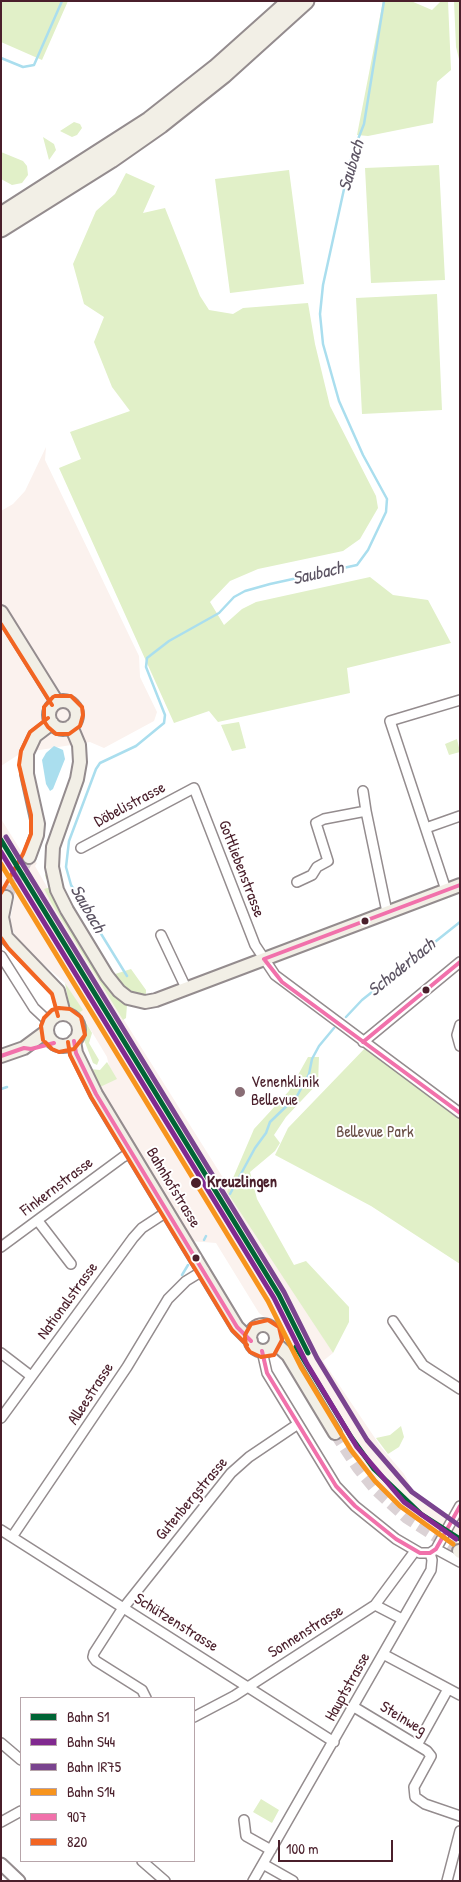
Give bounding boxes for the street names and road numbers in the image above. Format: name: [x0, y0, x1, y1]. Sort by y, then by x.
street label: Döbelistrasse: [91, 778, 169, 832]
street label: Gottliebenstrasse: [214, 818, 268, 920]
street label: Bahnhofstrasse: [142, 1144, 204, 1232]
street label: Finkernstrasse: [17, 1153, 97, 1221]
street label: Nationalstrasse: [34, 1259, 102, 1343]
street label: Alleestrasse: [64, 1359, 118, 1429]
street label: Gutenbergstrasse: [152, 1454, 232, 1544]
street label: Schützenstrasse: [130, 1590, 222, 1656]
street label: Sonnenstrasse: [265, 1601, 347, 1663]
street label: Hauptstrasse: [321, 1649, 375, 1725]
street label: Steinweg: [376, 1698, 430, 1740]

